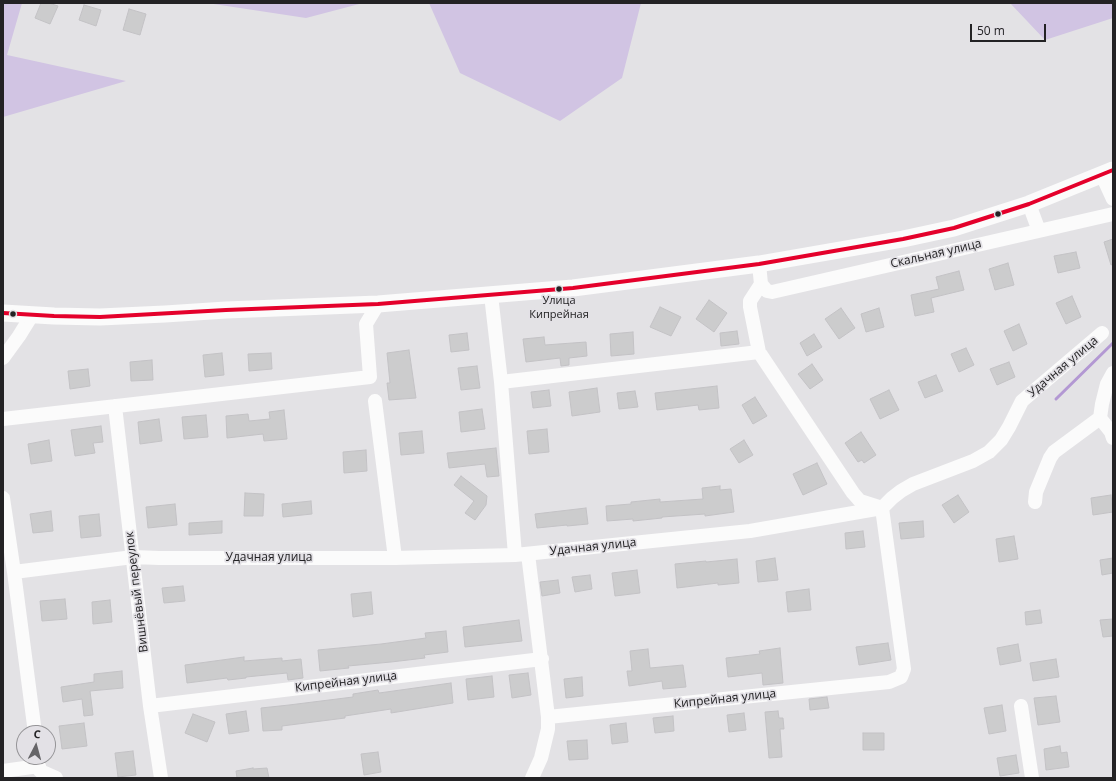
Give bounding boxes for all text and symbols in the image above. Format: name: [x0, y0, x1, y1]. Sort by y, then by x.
scale bar: [972, 16, 1048, 42]
text: 50 m: [977, 22, 1005, 39]
unlabelled marker: [993, 209, 1003, 219]
street label: Скальная улица: [889, 237, 983, 271]
marker: Улица Кипрейная: [554, 284, 564, 294]
place label: Улица Кипрейная: [529, 294, 589, 320]
unlabelled marker: [8, 309, 18, 319]
street label: Удачная улица: [1025, 334, 1101, 400]
street label: Вишнёвый переулок: [122, 531, 152, 653]
street label: Удачная улица: [549, 535, 637, 559]
street label: Удачная улица: [226, 551, 312, 565]
street label: Кипрейная улица: [294, 669, 398, 695]
street label: Кипрейная улица: [673, 686, 777, 712]
north arrow: [16, 725, 56, 765]
text: С: [33, 726, 41, 741]

